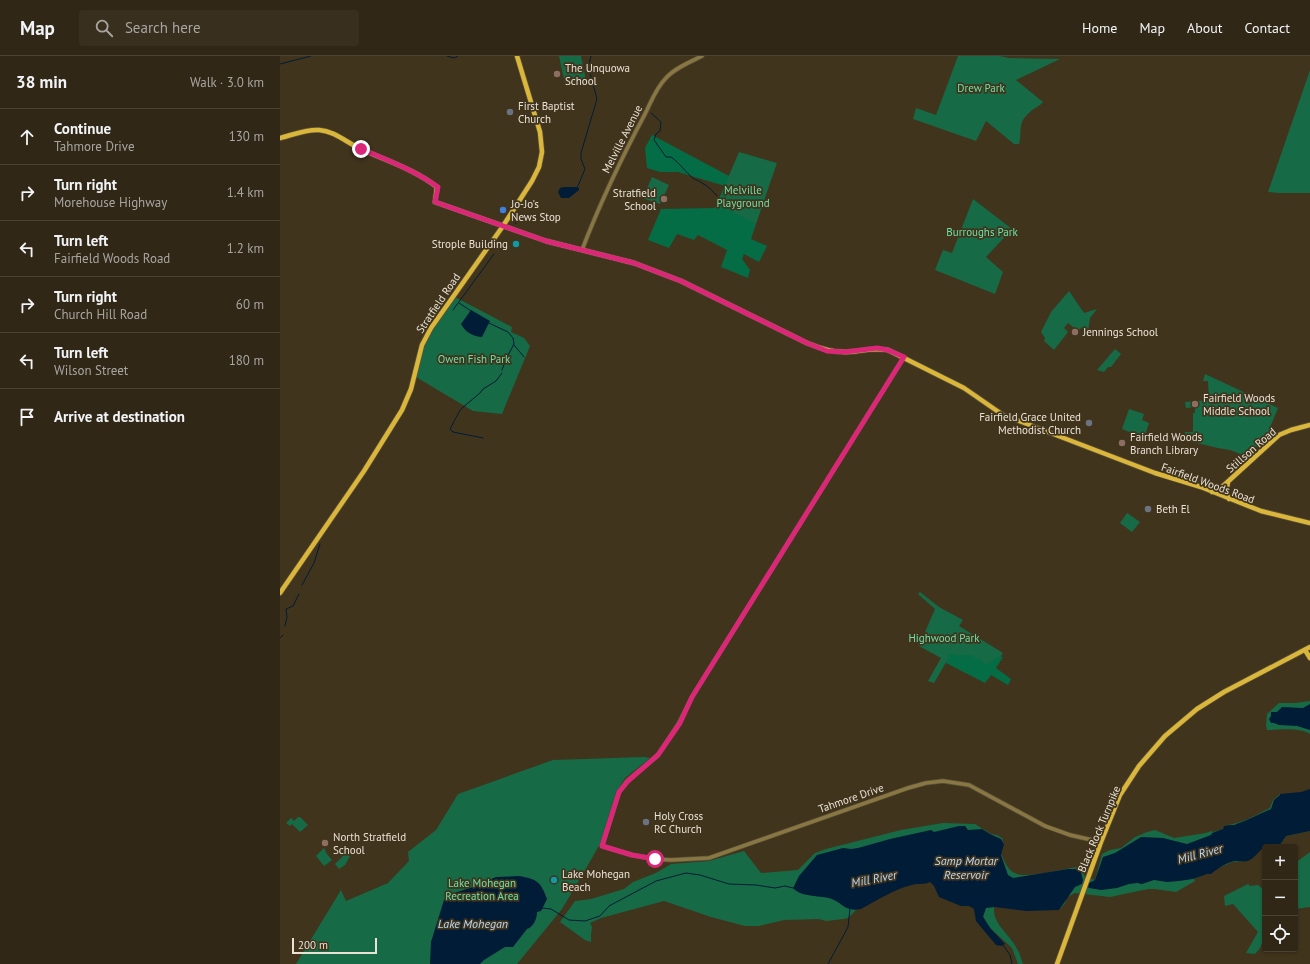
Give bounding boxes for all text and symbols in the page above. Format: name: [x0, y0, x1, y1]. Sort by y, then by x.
search box: [79, 10, 359, 46]
text: Map: [20, 16, 55, 40]
icon: search: [93, 17, 115, 39]
text: Search here: [125, 18, 201, 37]
text: Home: [1082, 19, 1117, 37]
text: Map: [1139, 19, 1165, 37]
text: About: [1187, 19, 1223, 37]
text: Contact: [1245, 19, 1290, 37]
place label: The Unquowa School: [565, 61, 630, 88]
marker: The Unquowa School: [552, 69, 562, 79]
text: 38 min: [16, 71, 67, 93]
text: Walk · 3.0 km: [190, 74, 264, 91]
park label: Drew Park: [957, 81, 1005, 95]
place label: First Baptist Church: [518, 99, 575, 126]
street label: Melville Avenue: [599, 102, 645, 175]
marker: First Baptist Church: [505, 107, 515, 117]
text: Continue: [54, 119, 111, 138]
icon: ahead: [16, 126, 38, 148]
text: 130 m: [229, 128, 264, 145]
text: Tahmore Drive: [54, 138, 135, 155]
route end: [352, 140, 370, 158]
text: Turn right: [54, 175, 117, 194]
icon: right: [16, 182, 38, 204]
park label: Melville Playground: [716, 183, 770, 210]
text: 1.4 km: [227, 184, 264, 201]
place label: Stratfield School: [613, 186, 657, 213]
text: Morehouse Highway: [54, 194, 167, 211]
marker: Stratfield School: [659, 194, 669, 204]
place label: Jo-Jo's News Stop: [510, 197, 561, 224]
marker: Jo-Jo's News Stop: [498, 205, 508, 215]
park label: Burroughs Park: [946, 225, 1018, 239]
text: Turn left: [54, 231, 108, 250]
place label: Strople Building: [432, 237, 508, 251]
icon: left: [16, 238, 38, 260]
marker: Strople Building: [511, 239, 521, 249]
text: 1.2 km: [227, 240, 264, 257]
text: Fairfield Woods Road: [54, 250, 170, 267]
street label: Stratfield Road: [413, 270, 463, 336]
text: Turn right: [54, 287, 117, 306]
icon: right: [16, 294, 38, 316]
text: 60 m: [236, 296, 264, 313]
text: Church Hill Road: [54, 306, 147, 323]
place label: Jennings School: [1082, 325, 1159, 339]
marker: Jennings School: [1070, 327, 1080, 337]
text: Turn left: [54, 343, 108, 362]
icon: left: [16, 350, 38, 372]
text: 180 m: [229, 352, 264, 369]
park label: Owen Fish Park: [438, 352, 511, 366]
text: Wilson Street: [54, 362, 128, 379]
place label: Fairfield Woods Middle School: [1203, 391, 1276, 418]
marker: Fairfield Woods Middle School: [1190, 399, 1200, 409]
icon: arrive: [16, 406, 38, 428]
text: Arrive at destination: [54, 407, 185, 426]
place label: Fairfield Grace United Methodist Church: [979, 410, 1081, 437]
marker: Fairfield Grace United Methodist Church: [1084, 418, 1094, 428]
street label: Stillson Road: [1223, 424, 1279, 476]
place label: Fairfield Woods Branch Library: [1130, 430, 1203, 457]
marker: Fairfield Woods Branch Library: [1117, 438, 1127, 448]
street label: Fairfield Woods Road: [1159, 460, 1257, 506]
place label: Beth El: [1156, 502, 1191, 516]
marker: Beth El: [1143, 504, 1153, 514]
park label: Highwood Park: [908, 631, 980, 645]
street label: Tahmore Drive: [816, 780, 886, 816]
street label: Black Rock Turnpike: [1074, 783, 1124, 874]
place label: Holy Cross RC Church: [654, 809, 704, 836]
marker: Holy Cross RC Church: [641, 817, 651, 827]
place label: North Stratfield School: [333, 830, 406, 857]
marker: North Stratfield School: [320, 838, 330, 848]
water label: Mill River: [1176, 840, 1225, 867]
map controls: [1262, 844, 1298, 952]
button: +: [1262, 844, 1298, 880]
route start: [646, 850, 664, 868]
water label: Samp Mortar Reservoir: [935, 853, 998, 882]
place label: Lake Mohegan Beach: [562, 867, 630, 894]
water label: Mill River: [850, 867, 899, 890]
marker: Lake Mohegan Beach: [549, 875, 559, 885]
park label: Lake Mohegan Recreation Area: [445, 876, 519, 903]
button: −: [1262, 880, 1298, 916]
water label: Lake Mohegan: [438, 916, 508, 931]
button: locate: [1262, 916, 1298, 952]
scale bar: [292, 936, 377, 955]
text: 200 m: [298, 938, 328, 952]

